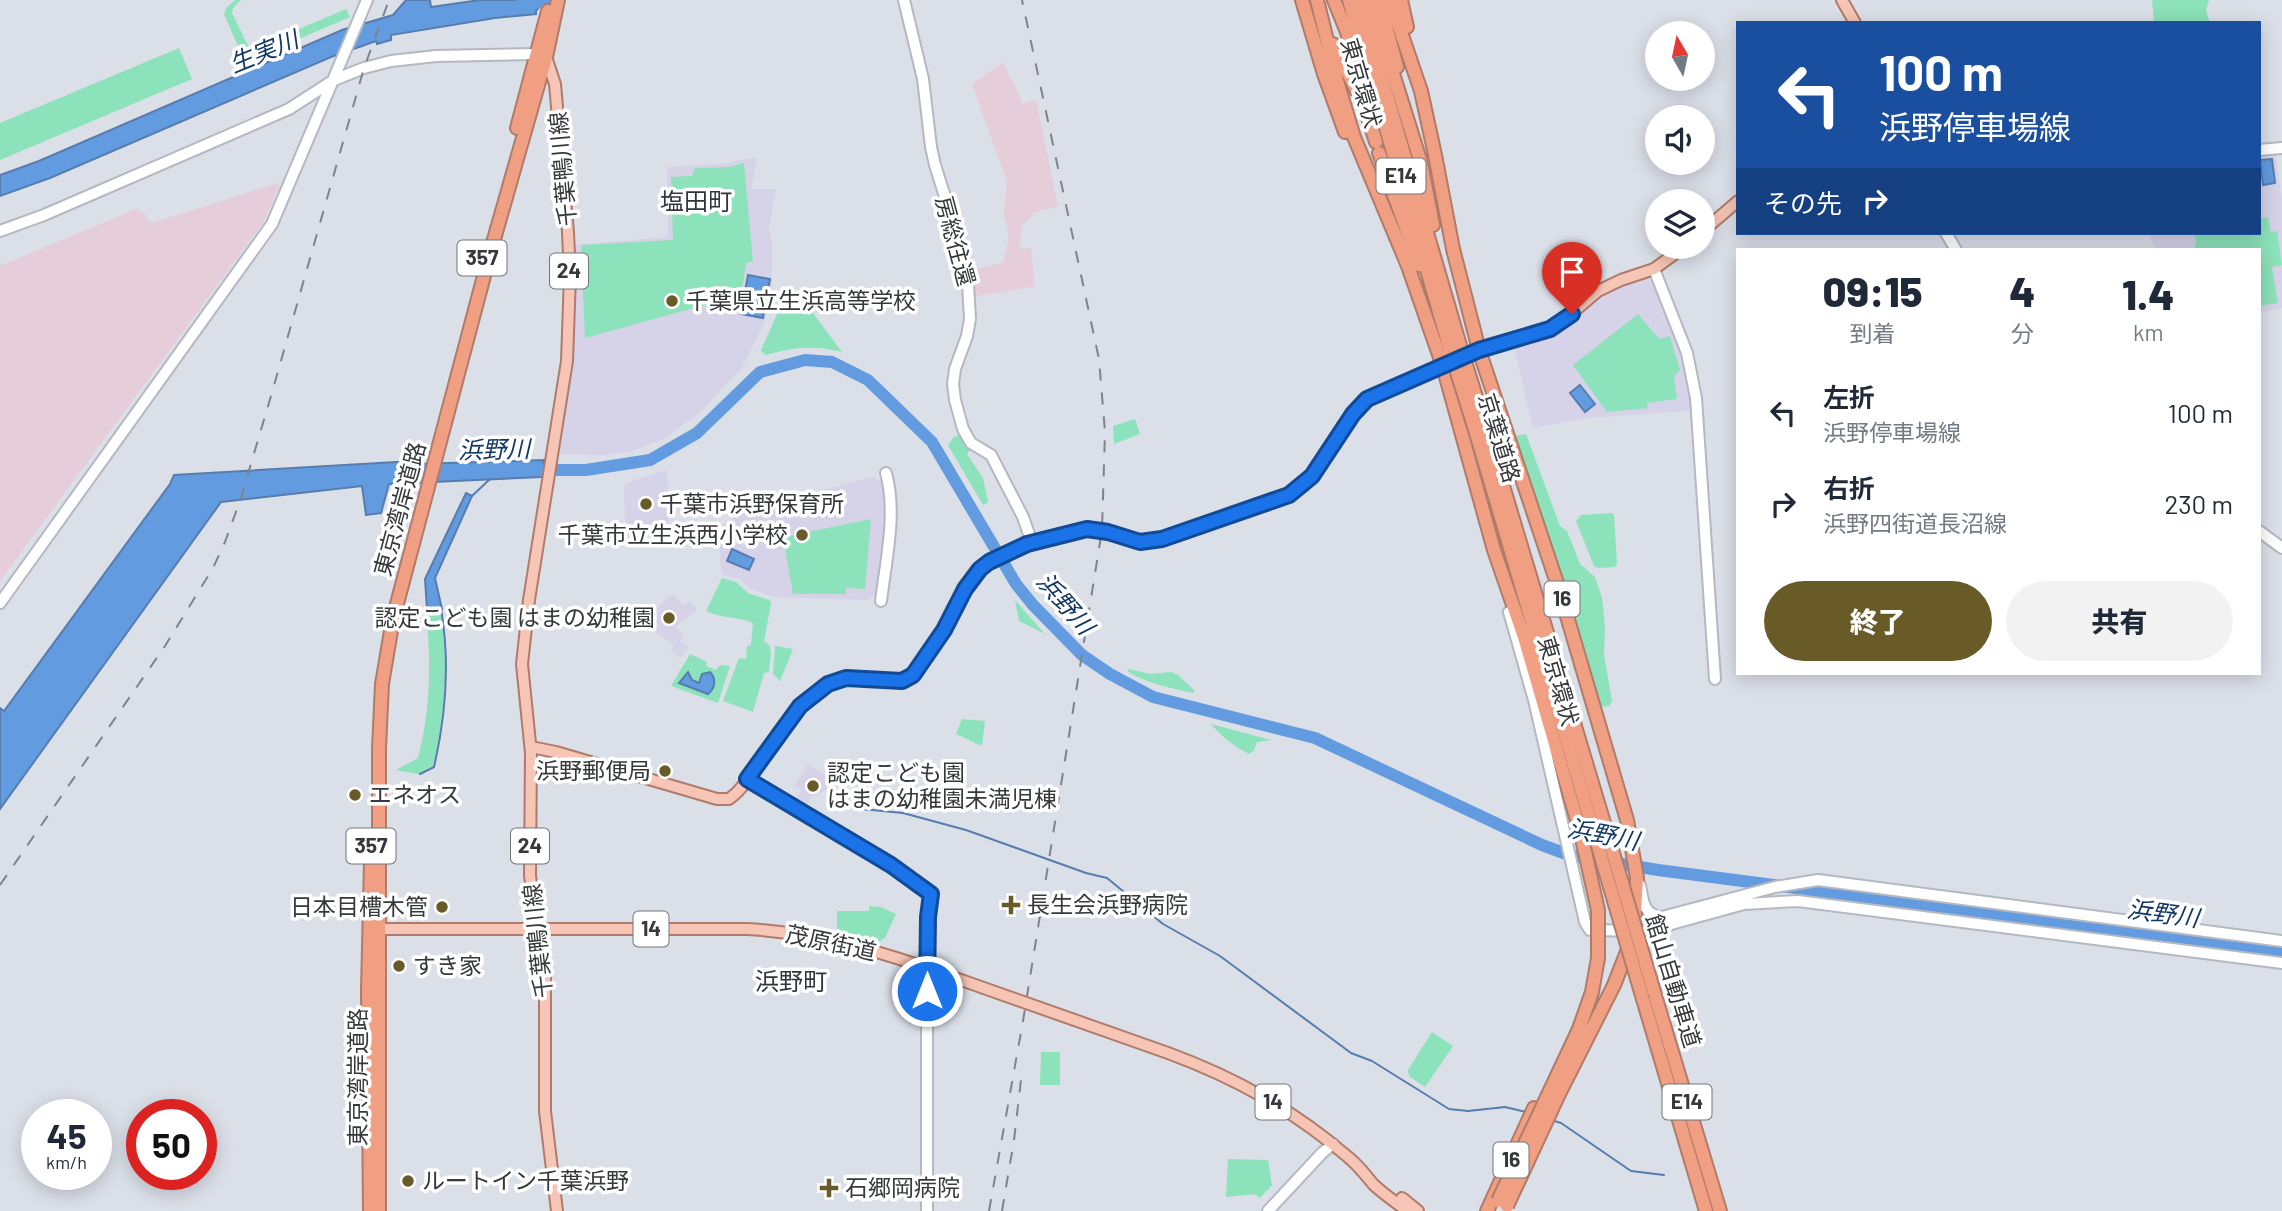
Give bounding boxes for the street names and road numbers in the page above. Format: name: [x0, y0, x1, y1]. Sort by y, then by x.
street label: 東京環状: [1336, 35, 1388, 131]
street label: 千葉鴨川線: [543, 111, 581, 228]
road number: E14: [1376, 158, 1426, 194]
street label: 房総往還: [931, 193, 981, 289]
road number: 357: [458, 240, 506, 276]
road number: 24: [550, 254, 588, 288]
street label: 京葉道路: [1473, 390, 1527, 486]
street label: 東京湾岸道路: [368, 438, 430, 579]
road number: 16: [1544, 582, 1580, 616]
street label: 東京環状: [1533, 633, 1585, 729]
road number: 357: [346, 828, 396, 864]
road number: 24: [511, 828, 549, 864]
street label: 千葉鴨川線: [517, 882, 557, 1000]
street label: 館山自動車道: [1640, 911, 1708, 1051]
road number: 14: [634, 912, 668, 946]
street label: 茂原街道: [783, 919, 879, 965]
street label: 東京湾岸道路: [343, 1008, 371, 1146]
road number: 14: [1256, 1084, 1290, 1120]
road number: E14: [1662, 1084, 1712, 1120]
road number: 16: [1494, 1142, 1528, 1178]

